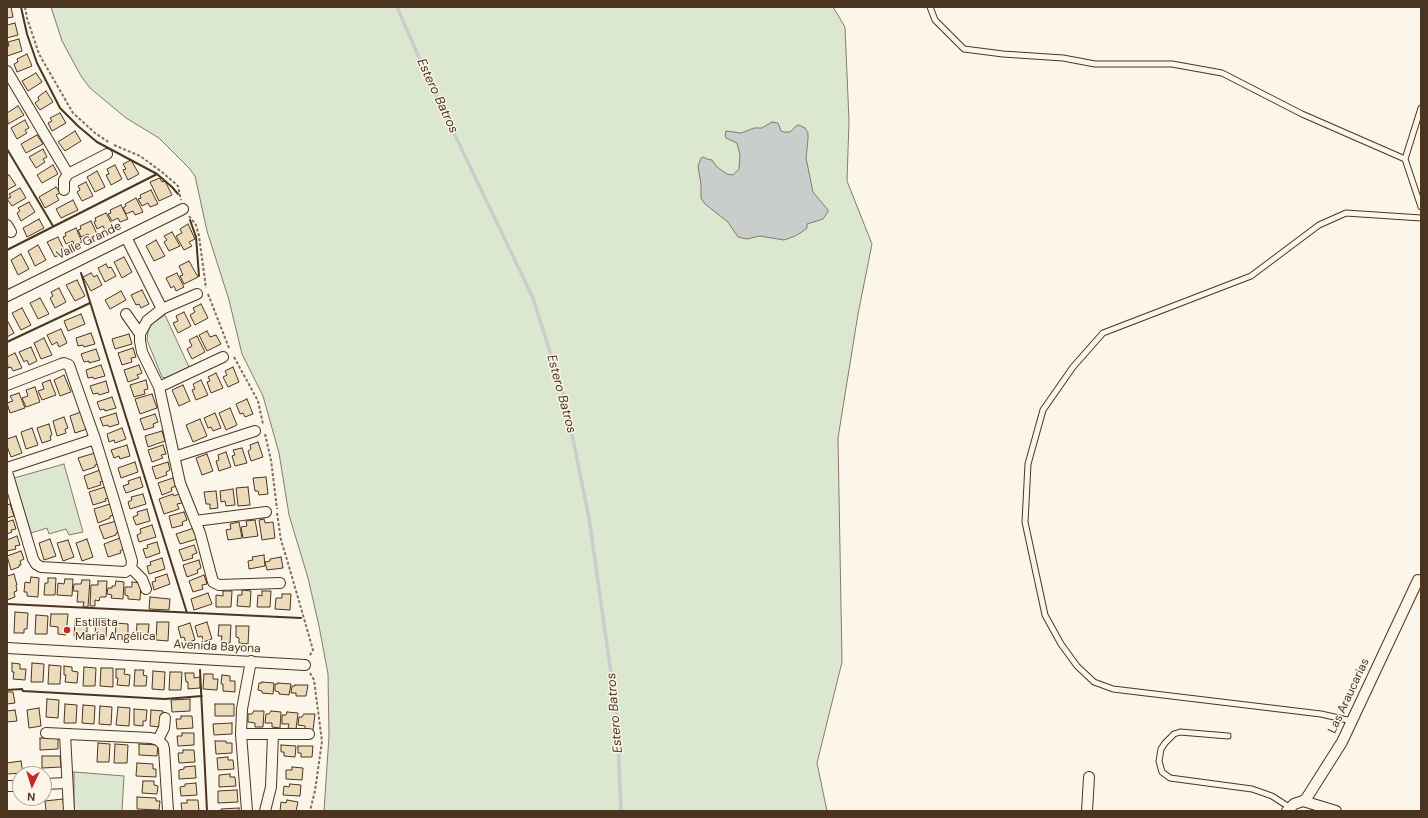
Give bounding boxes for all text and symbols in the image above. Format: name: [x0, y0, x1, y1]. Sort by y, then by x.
water label: Estero Batros: [413, 56, 461, 136]
street label: Valle Grande: [54, 219, 124, 263]
water label: Estero Batros: [543, 353, 579, 435]
place label: Estilista María Angélica: [75, 616, 156, 644]
marker: Estilista María Angélica: [62, 625, 72, 635]
street label: Avenida Bayona: [173, 638, 261, 656]
street label: Las Araucarias: [1325, 656, 1373, 736]
water label: Estero Batros: [604, 672, 626, 754]
north arrow: [12, 766, 52, 806]
text: N: [27, 790, 36, 804]

